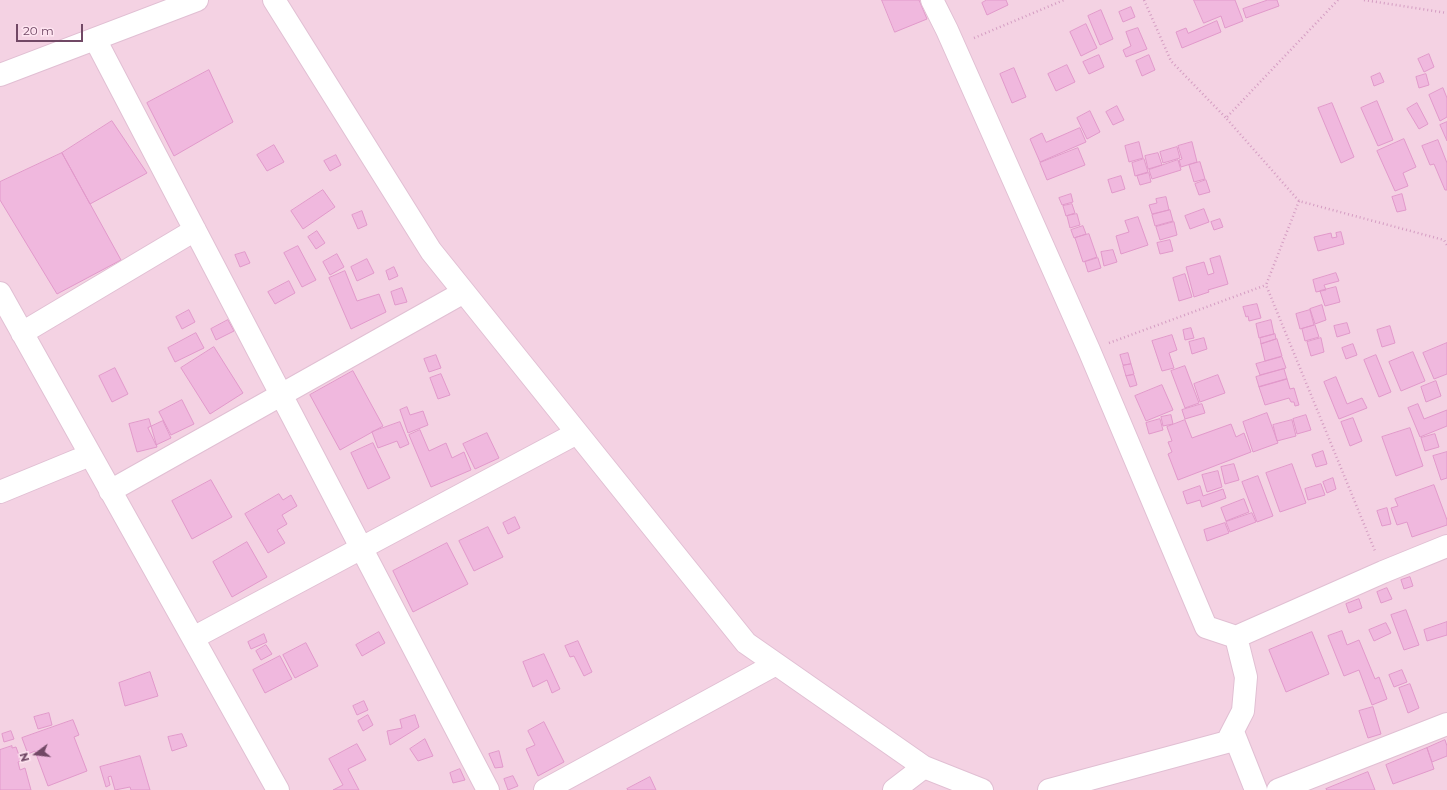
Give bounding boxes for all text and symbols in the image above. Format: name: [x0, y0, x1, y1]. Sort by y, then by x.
scale bar: [18, 16, 85, 42]
text: 20 m: [23, 23, 54, 38]
north arrow: [16, 734, 56, 774]
text: N: [16, 751, 32, 763]

